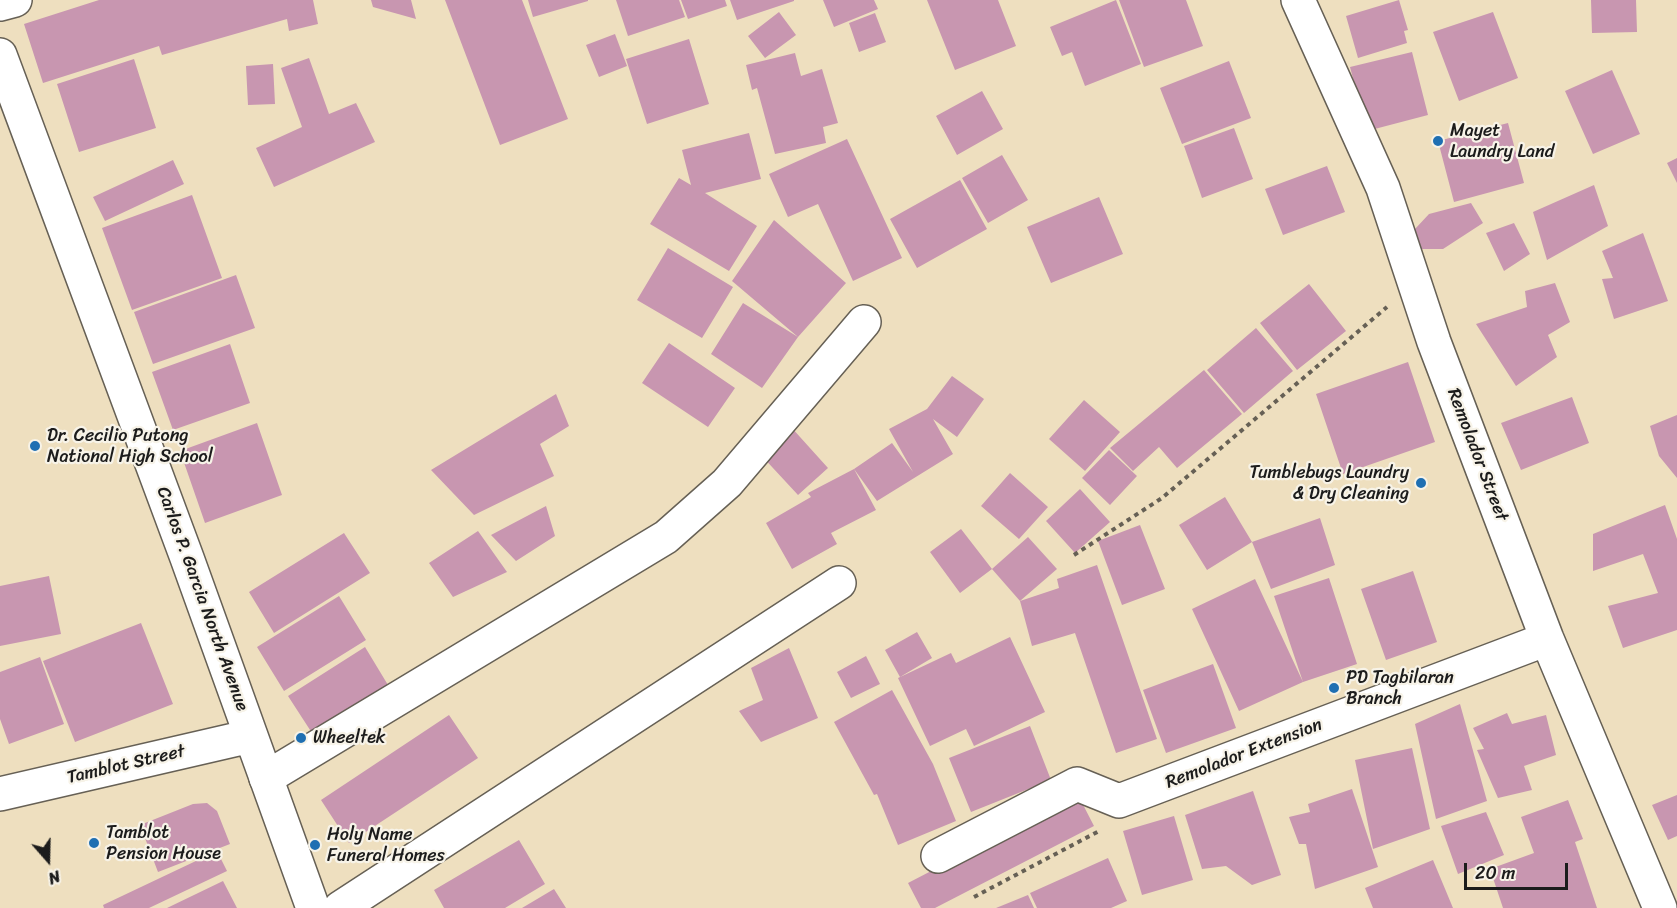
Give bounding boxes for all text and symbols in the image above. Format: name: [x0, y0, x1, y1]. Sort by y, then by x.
place label: Mayet Laundry Land: [1450, 120, 1554, 162]
marker: Mayet Laundry Land: [1431, 134, 1445, 148]
street label: Remolador Street: [1442, 386, 1512, 524]
place label: Dr. Cecilio Putong National High School: [47, 425, 213, 468]
marker: Dr. Cecilio Putong National High School: [28, 439, 42, 453]
place label: Tumblebugs Laundry & Dry Cleaning: [1250, 462, 1409, 504]
marker: Tumblebugs Laundry & Dry Cleaning: [1414, 476, 1428, 490]
street label: Carlos P. Garcia North Avenue: [151, 484, 253, 714]
place label: PD Tagbilaran Branch: [1346, 667, 1454, 710]
marker: PD Tagbilaran Branch: [1327, 681, 1341, 695]
street label: Remolador Extension: [1163, 714, 1325, 794]
place label: Wheeltek: [313, 727, 385, 749]
marker: Wheeltek: [294, 731, 308, 745]
street label: Tamblot Street: [65, 741, 187, 789]
place label: Tamblot Pension House: [106, 822, 221, 864]
place label: Holy Name Funeral Homes: [327, 824, 445, 866]
north arrow: [18, 830, 78, 890]
marker: Tamblot Pension House: [87, 836, 101, 850]
marker: Holy Name Funeral Homes: [308, 838, 322, 852]
scale bar: [1467, 851, 1570, 889]
text: 20 m: [1475, 857, 1515, 889]
text: N: [44, 862, 64, 893]

